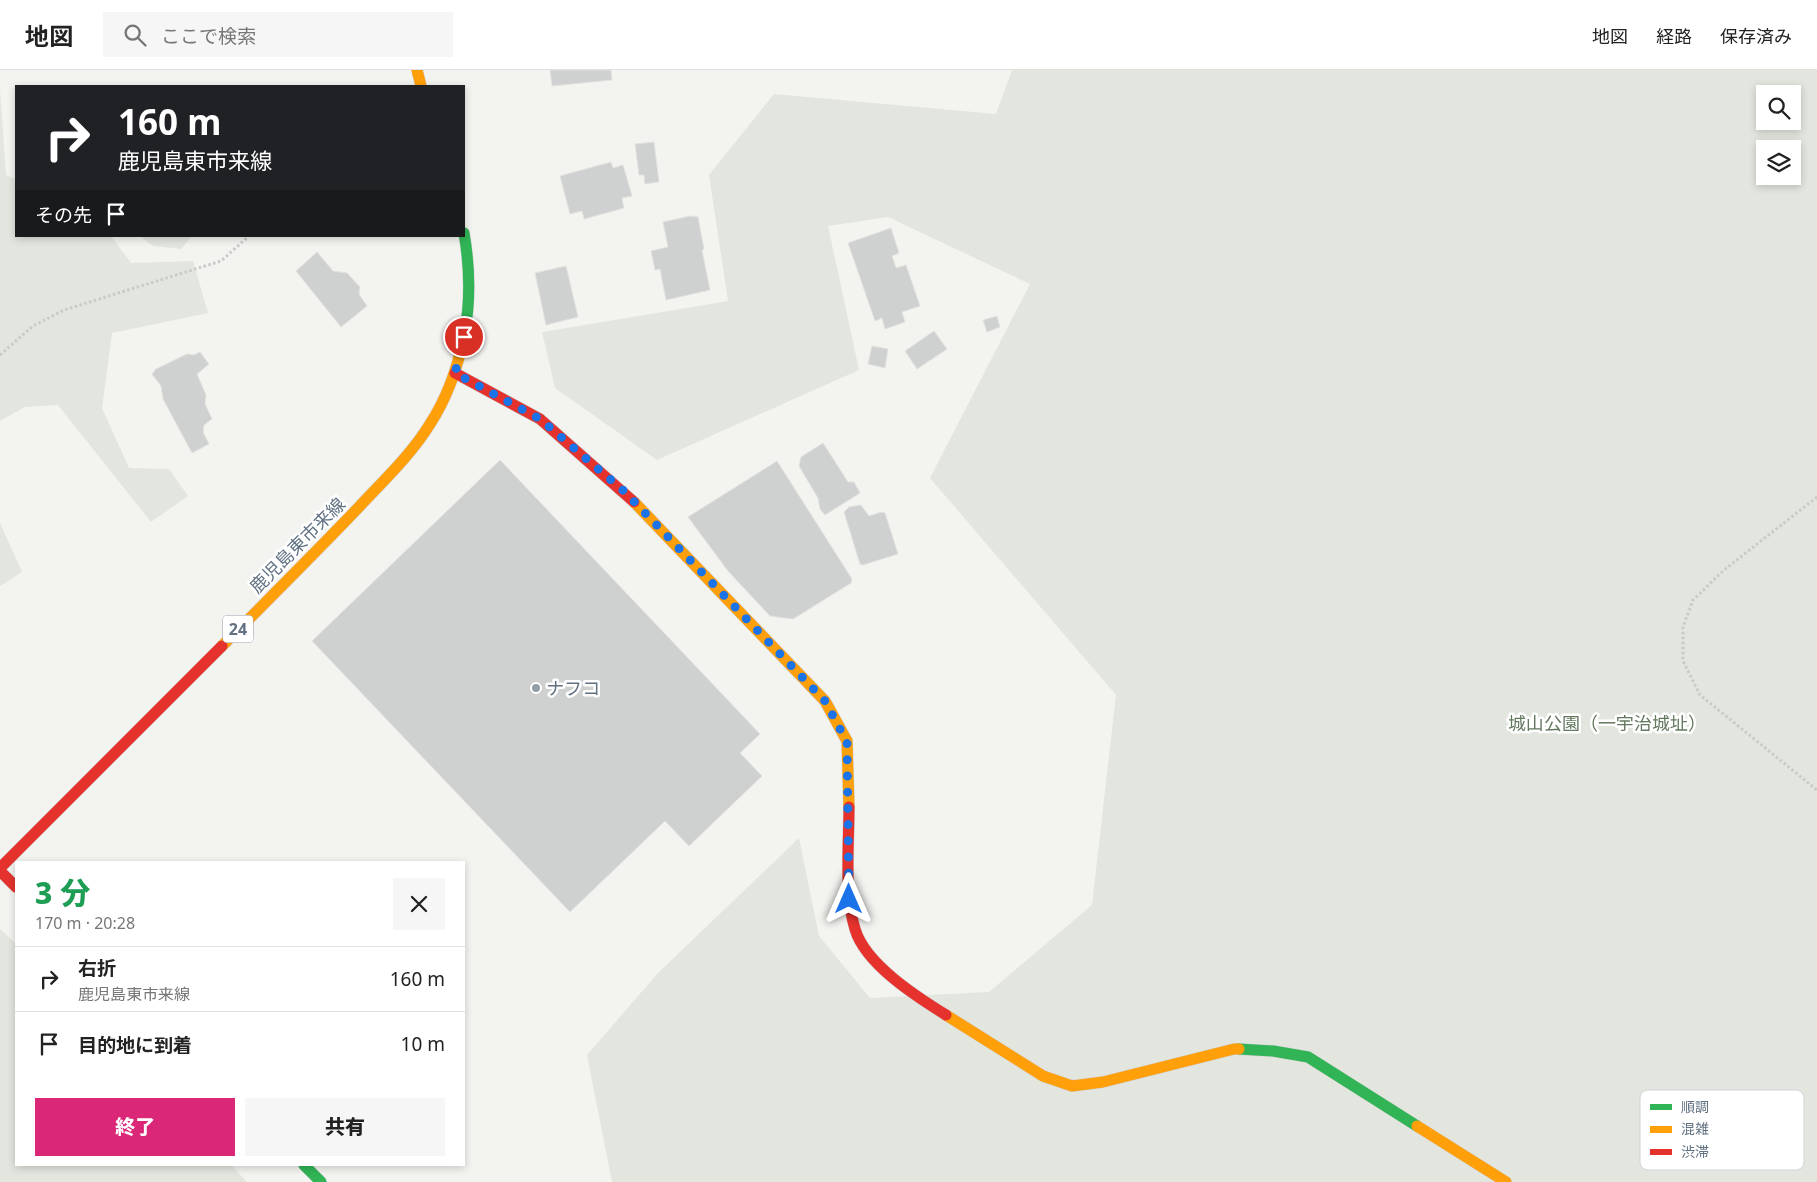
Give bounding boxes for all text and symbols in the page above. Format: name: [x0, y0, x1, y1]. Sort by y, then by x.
search box: [103, 12, 453, 57]
text: 地図: [25, 19, 73, 52]
icon: search: [121, 21, 149, 49]
text: ここで検索: [161, 23, 256, 49]
text: 地図: [1592, 24, 1628, 48]
text: 経路: [1656, 24, 1692, 48]
text: 保存済み: [1720, 24, 1792, 48]
map controls: [1756, 85, 1801, 185]
button: search: [1756, 85, 1801, 130]
text: 160 m: [118, 98, 221, 145]
icon: right: [35, 105, 100, 170]
button: layers: [1756, 140, 1801, 185]
text: 鹿児島東市来線: [118, 145, 272, 175]
icon: arrive: [102, 200, 130, 228]
text: その先: [35, 202, 92, 228]
pin: [443, 316, 485, 358]
icon: arrive: [450, 323, 478, 351]
street label: 鹿児島東市来線: [244, 492, 350, 598]
road number: 24: [223, 616, 253, 642]
place label: ナフコ: [546, 676, 600, 700]
marker: ナフコ: [530, 682, 542, 694]
park label: 城山公園（一宇治城址）: [1508, 711, 1706, 735]
text: 3 分: [35, 872, 90, 913]
position arrow: [822, 872, 874, 924]
button: close: [393, 878, 445, 930]
text: 170 m · 20:28: [35, 912, 135, 934]
text: 右折: [78, 955, 116, 981]
icon: right: [35, 965, 63, 993]
text: 160 m: [390, 966, 445, 992]
text: 鹿児島東市来線: [78, 983, 190, 1005]
icon: arrive: [35, 1030, 63, 1058]
text: 10 m: [401, 1031, 445, 1057]
text: 目的地に到着: [78, 1032, 192, 1058]
legend: [1640, 1090, 1804, 1170]
text: 順調: [1681, 1097, 1709, 1116]
button: 終了: [35, 1098, 235, 1156]
button: 共有: [245, 1098, 445, 1156]
text: 混雑: [1681, 1119, 1709, 1138]
text: 渋滞: [1681, 1142, 1709, 1161]

